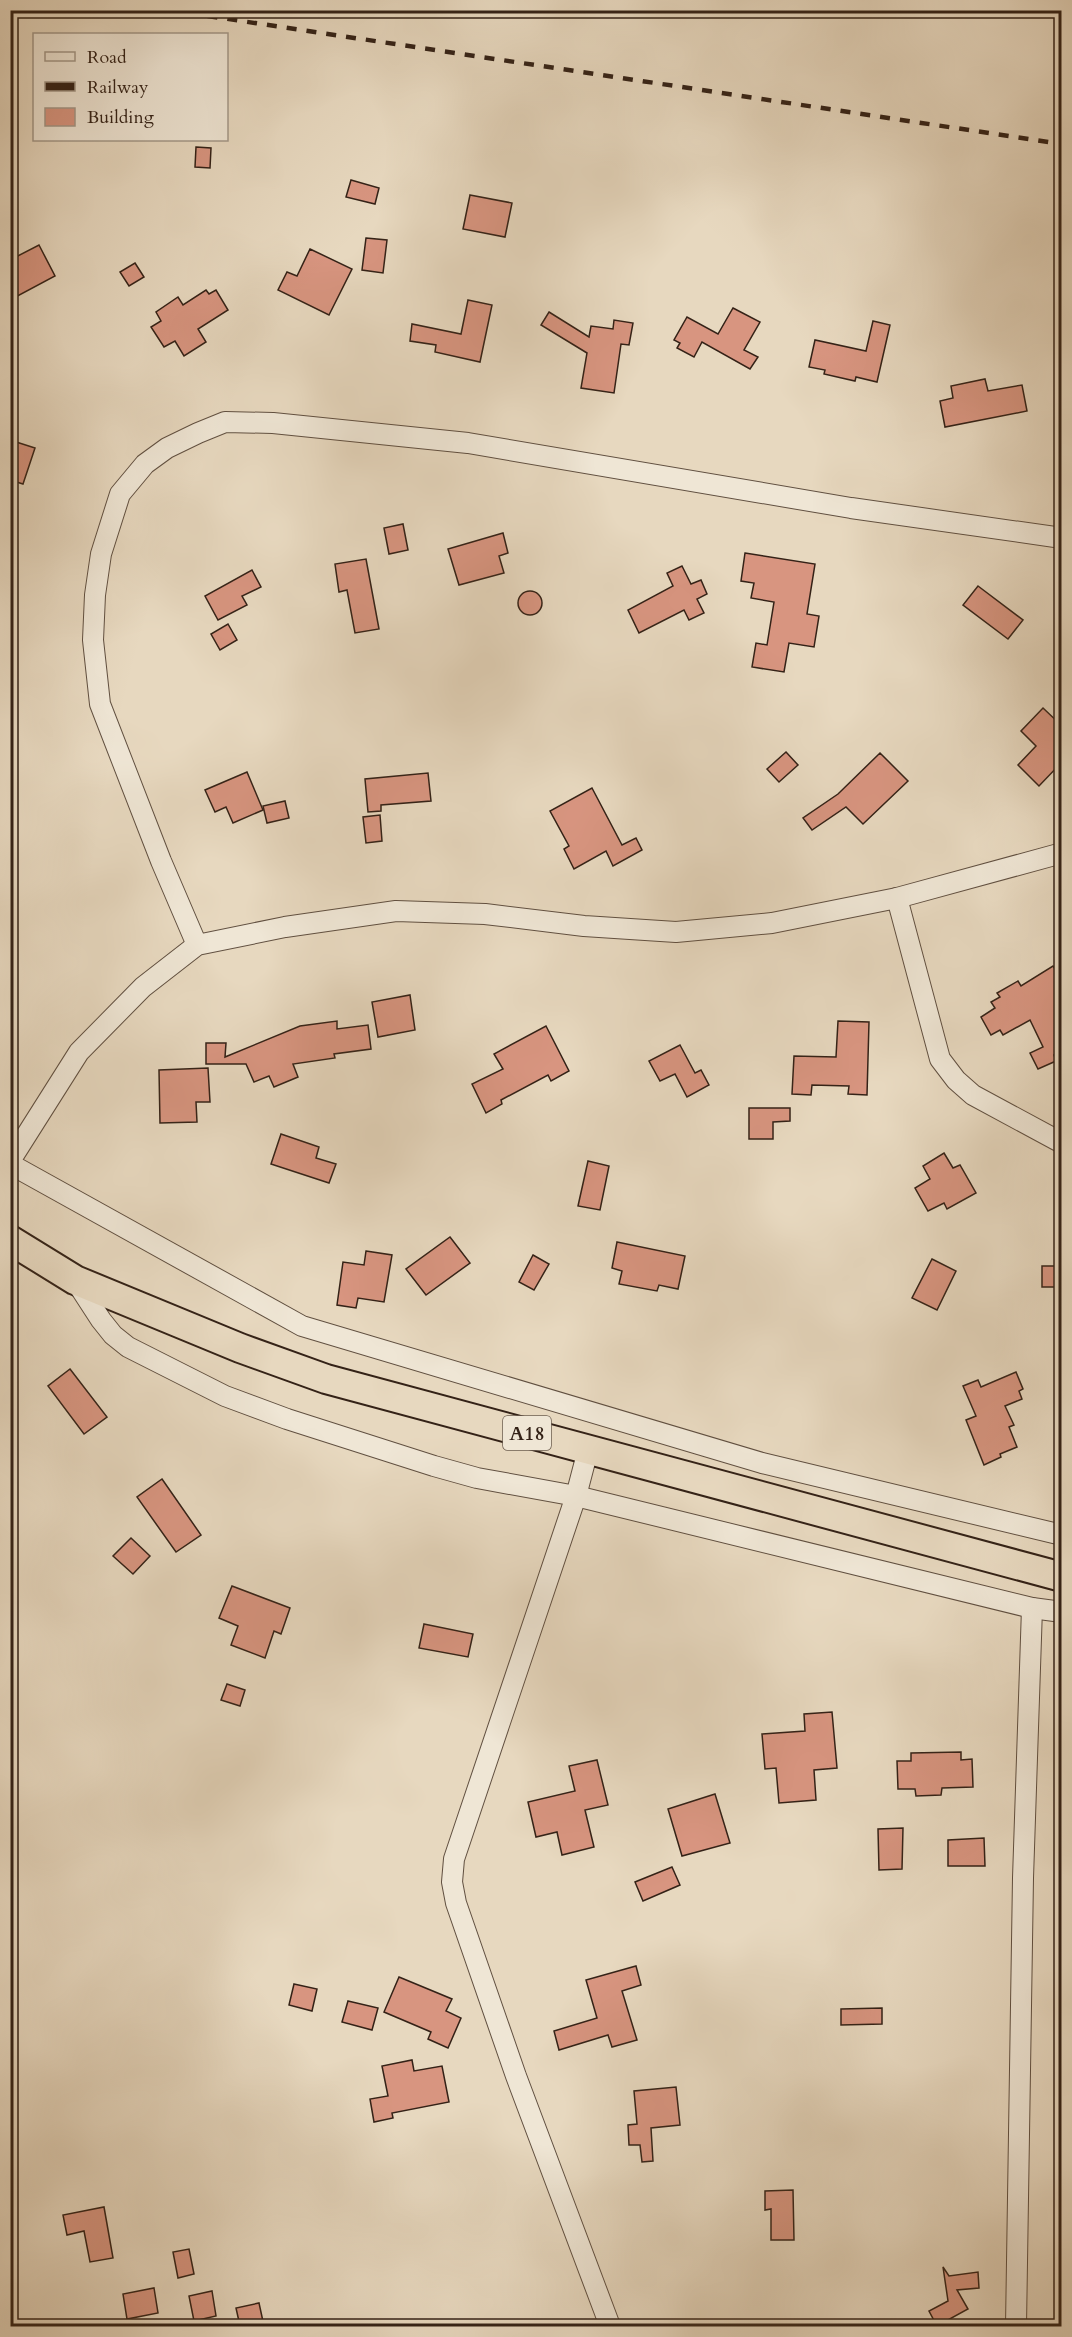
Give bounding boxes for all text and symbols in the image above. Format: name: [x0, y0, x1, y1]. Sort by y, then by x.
legend: [33, 33, 228, 141]
text: Road: [87, 45, 127, 70]
text: Railway: [87, 75, 149, 100]
text: Building: [87, 105, 155, 130]
road number: A18: [503, 1416, 551, 1450]

